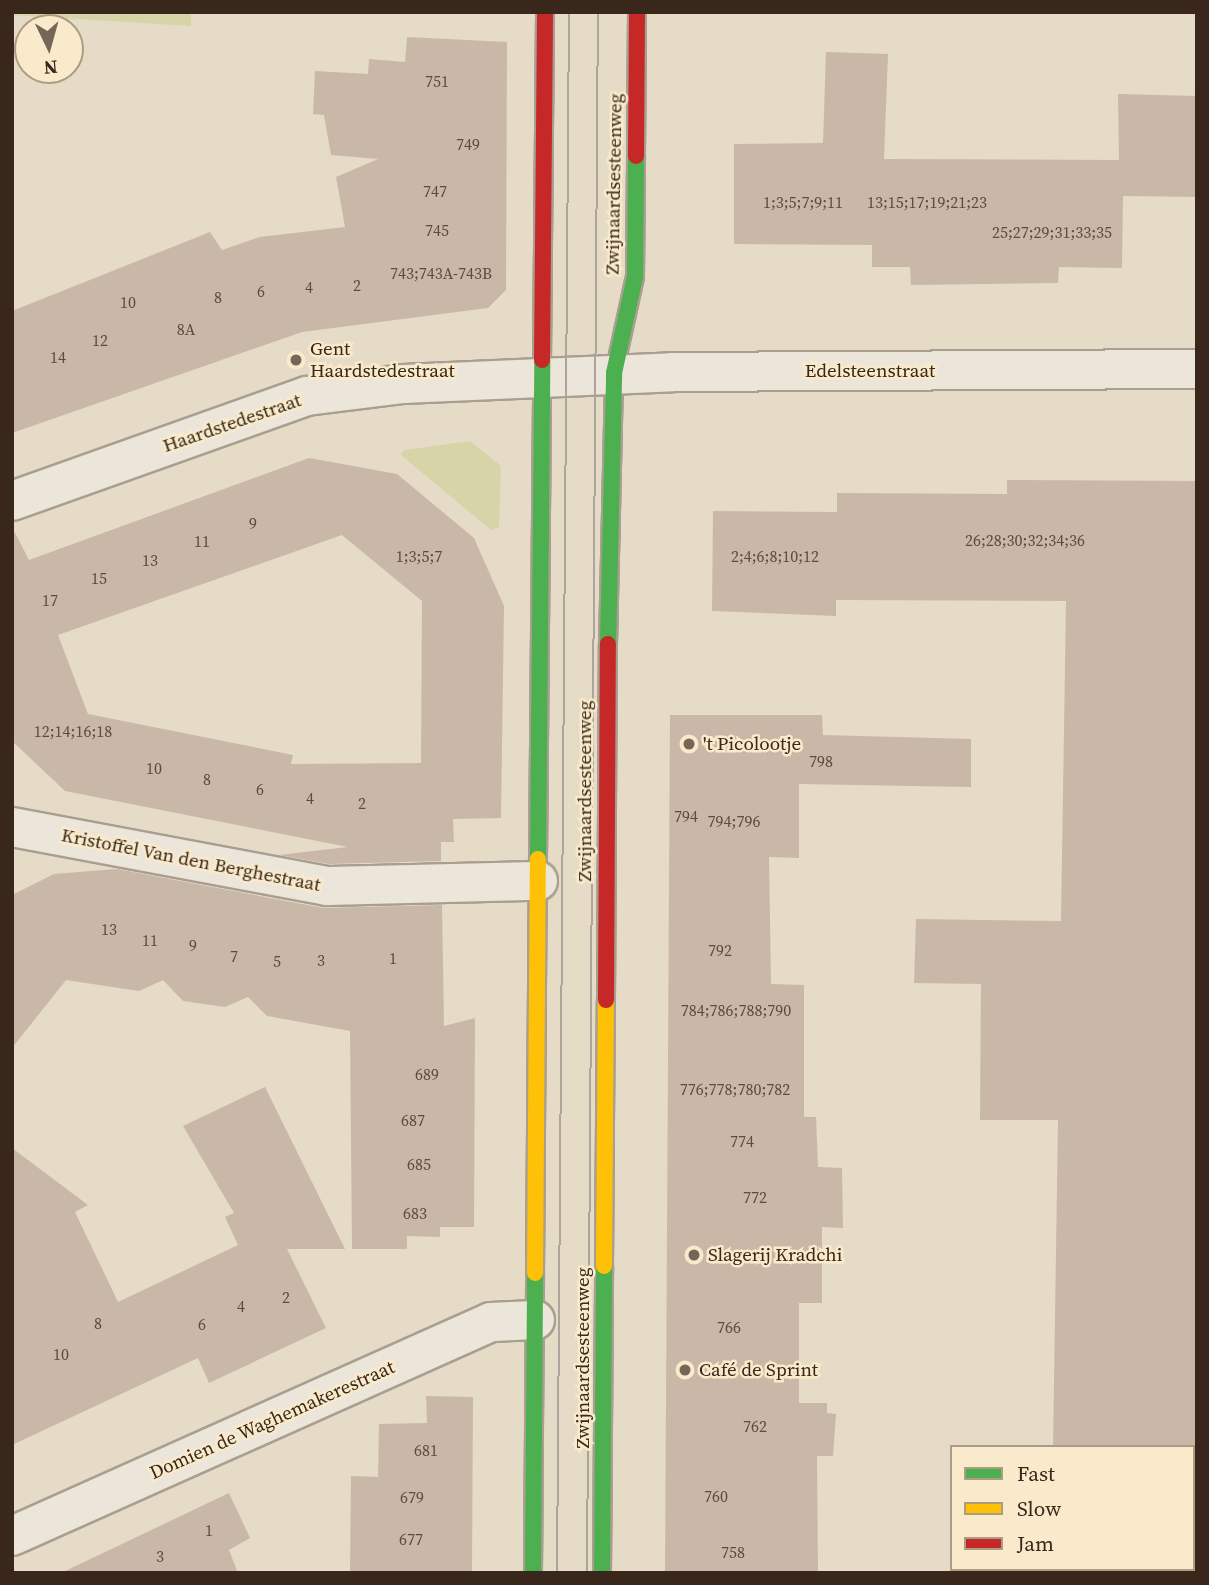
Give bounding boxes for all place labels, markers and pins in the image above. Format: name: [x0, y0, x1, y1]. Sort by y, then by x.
place label: Gent Haardstedestraat: [310, 338, 455, 382]
marker: Gent Haardstedestraat: [288, 352, 304, 368]
place label: 't Picolootje: [703, 733, 801, 755]
marker: 't Picolootje: [681, 736, 697, 752]
place label: Slagerij Kradchi: [708, 1244, 842, 1266]
marker: Slagerij Kradchi: [686, 1247, 702, 1263]
place label: Café de Sprint: [699, 1359, 818, 1381]
marker: Café de Sprint: [677, 1362, 693, 1378]

